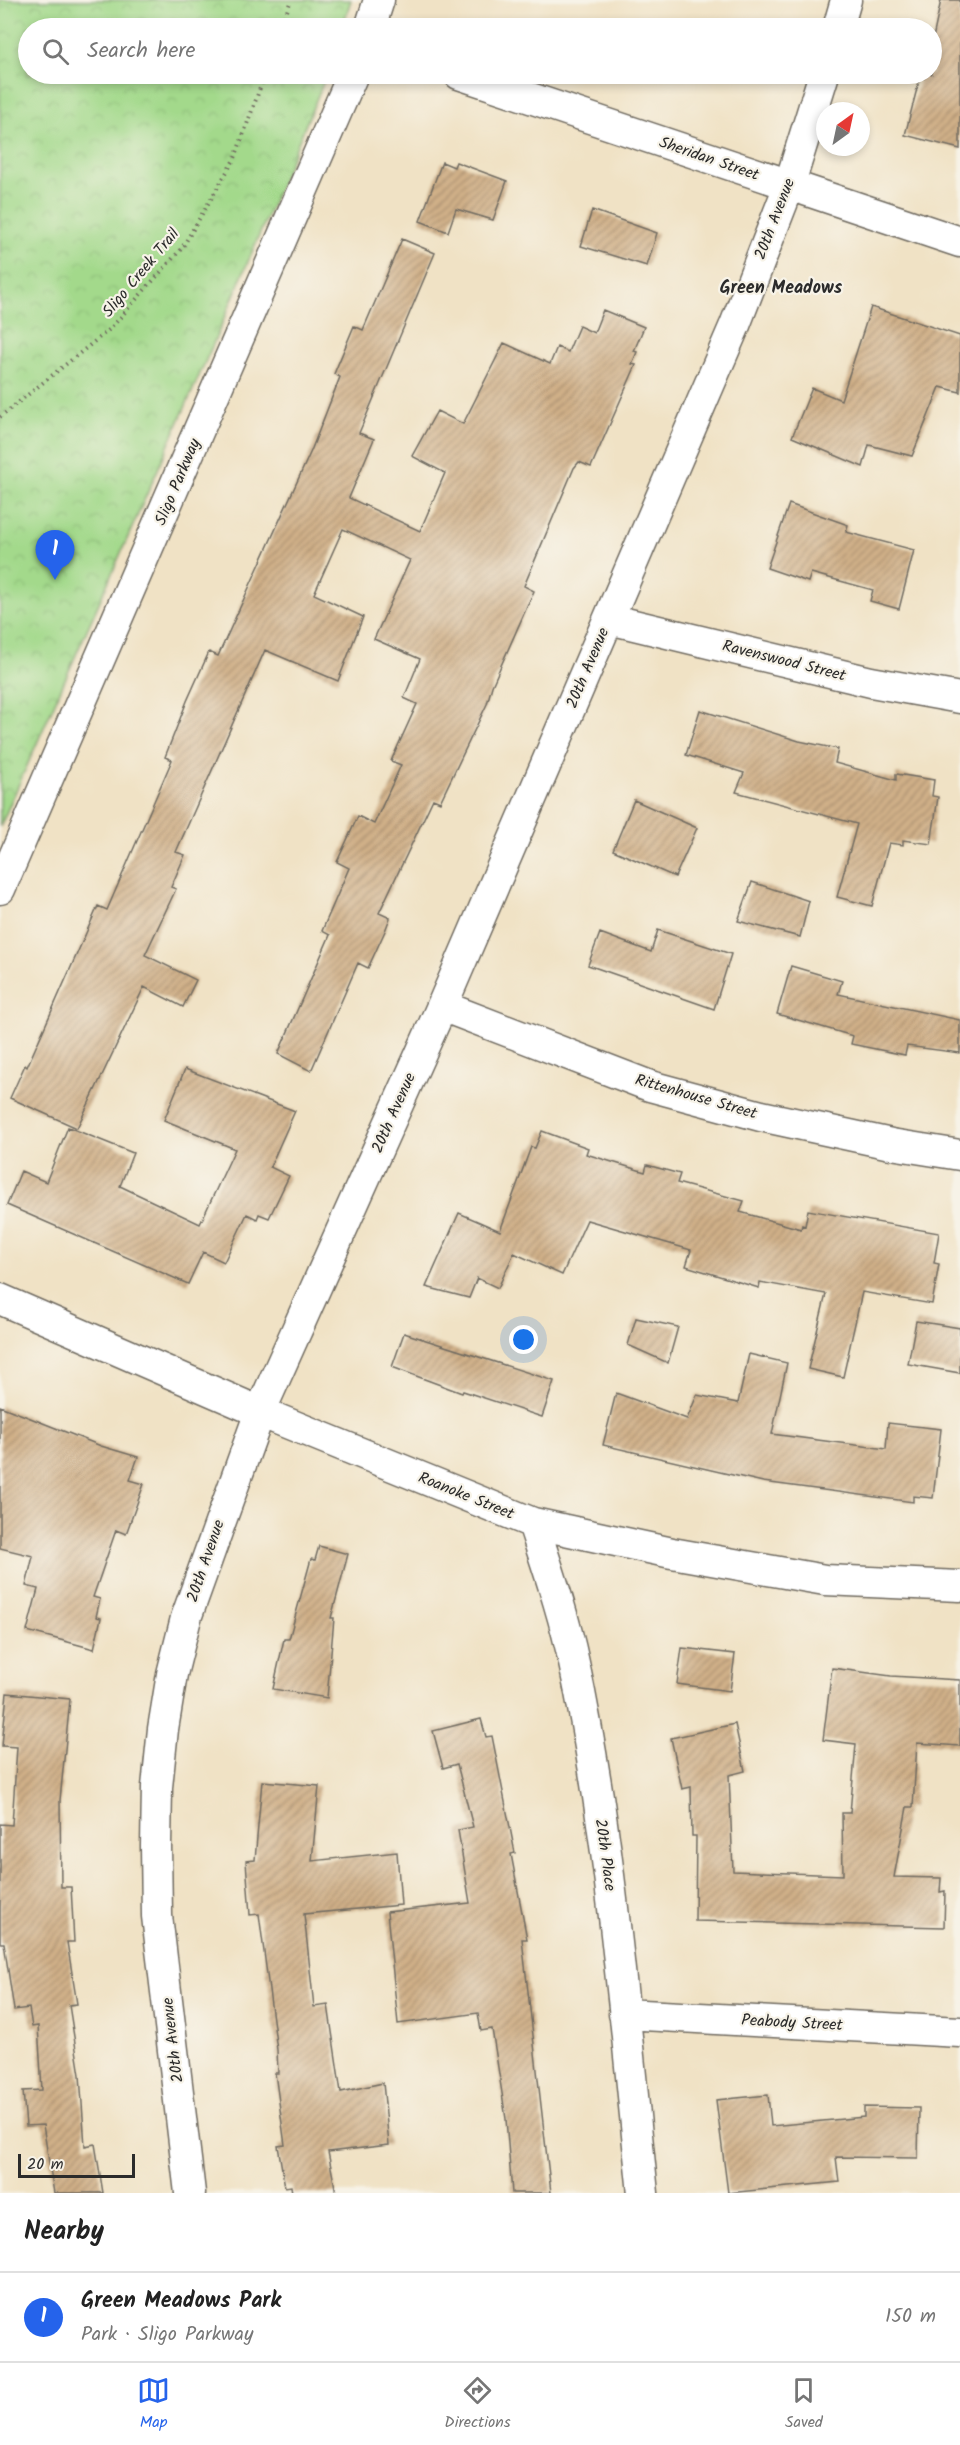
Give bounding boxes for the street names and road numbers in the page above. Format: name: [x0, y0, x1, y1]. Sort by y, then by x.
street label: Sheridan Street: [656, 130, 763, 188]
street label: 20th Avenue: [748, 175, 802, 263]
street label: Sligo Creek Trail: [96, 223, 186, 323]
street label: Sligo Parkway: [148, 434, 208, 529]
street label: 20th Avenue: [560, 624, 616, 712]
street label: Ravenswood Street: [720, 634, 849, 689]
street label: Rittenhouse Street: [632, 1068, 761, 1127]
street label: 20th Avenue: [365, 1069, 423, 1157]
street label: Roanoke Street: [414, 1465, 519, 1527]
street label: 20th Avenue: [180, 1516, 232, 1606]
street label: 20th Place: [588, 1817, 622, 1893]
street label: 20th Avenue: [155, 1996, 191, 2084]
street label: Peabody Street: [741, 2008, 844, 2038]

